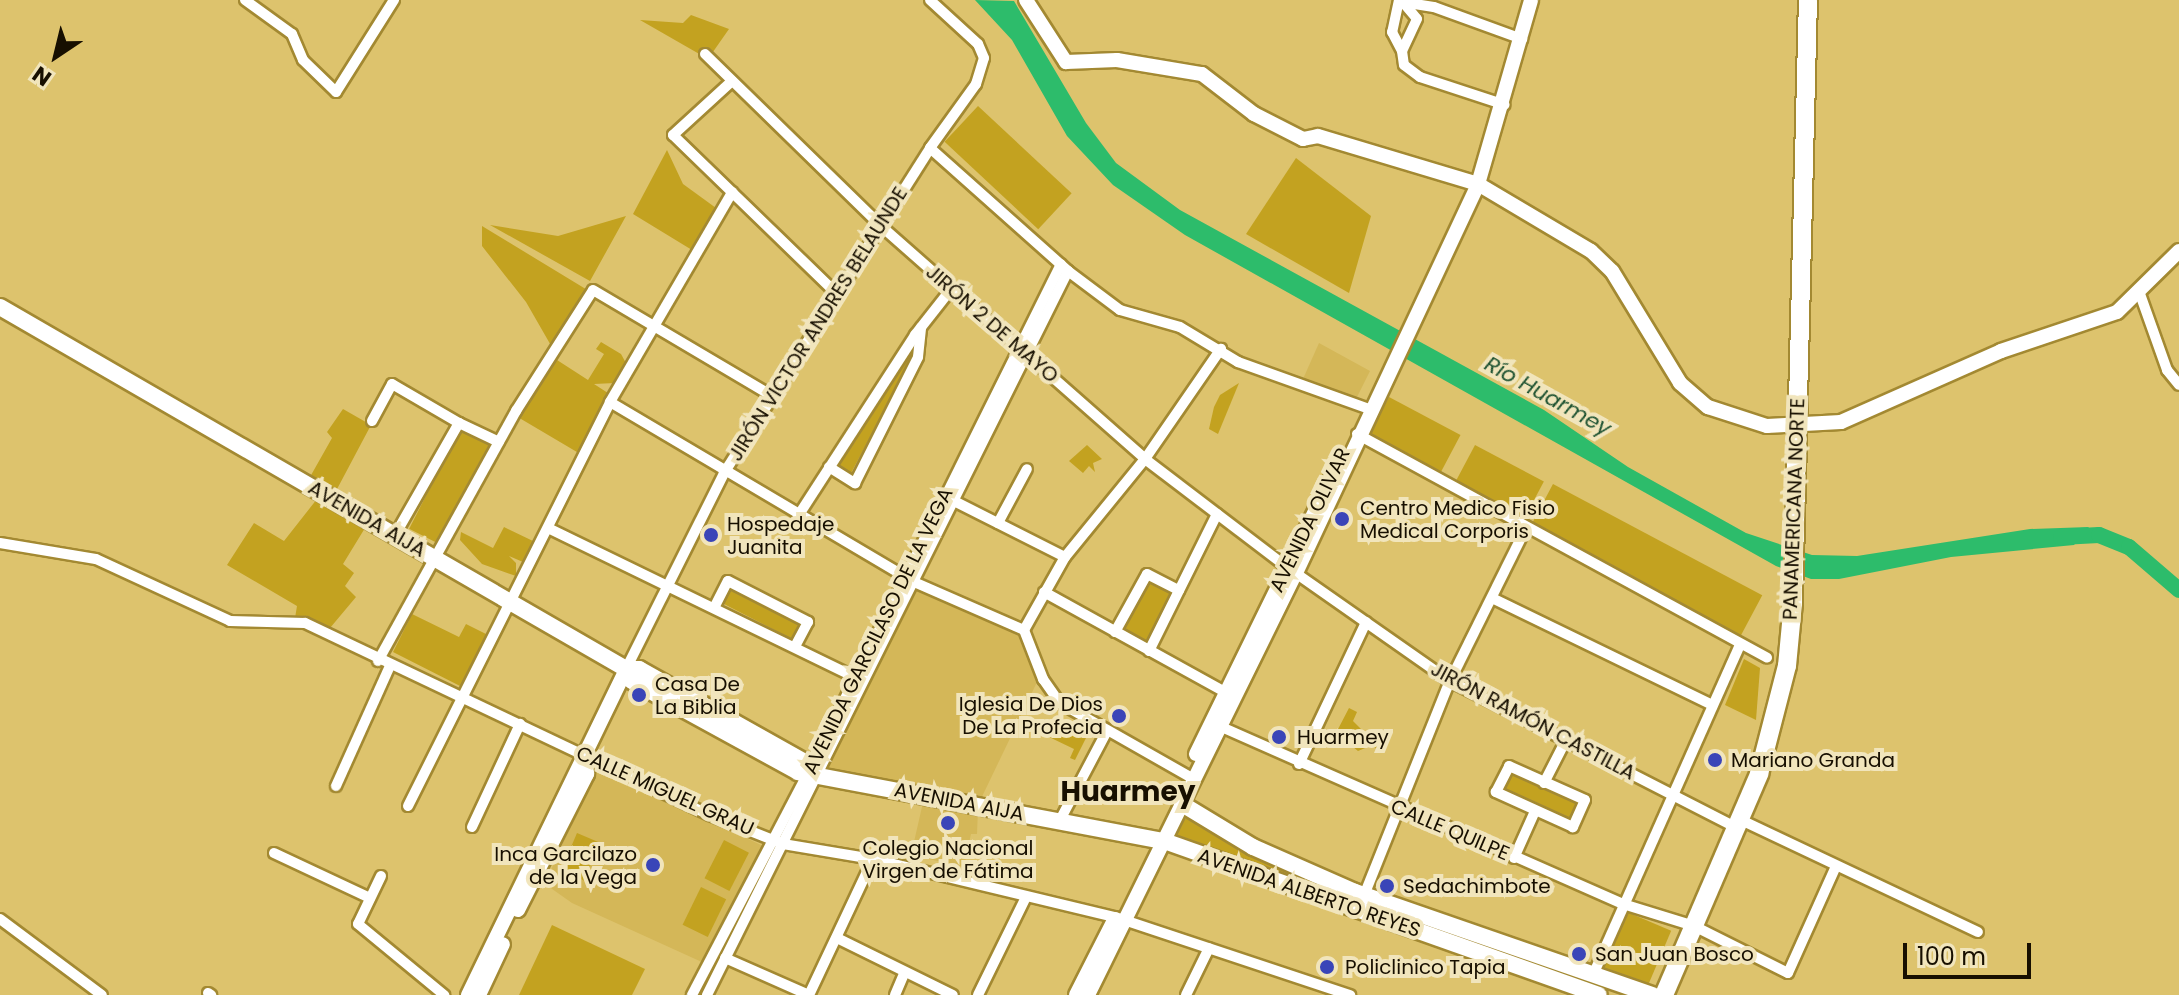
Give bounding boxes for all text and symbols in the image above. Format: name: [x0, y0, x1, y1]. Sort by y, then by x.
north arrow: [16, 16, 96, 96]
text: N: [26, 59, 58, 94]
street label: JIRÓN VICTOR ANDRES BELAUNDE: [723, 183, 913, 465]
street label: JIRÓN 2 DE MAYO: [921, 260, 1063, 388]
water label: Río Huarmey: [1480, 350, 1616, 442]
street label: PANAMERICANA NORTE: [1778, 398, 1810, 620]
street label: AVENIDA OLIVAR: [1265, 444, 1355, 596]
street label: AVENIDA AIJA: [304, 476, 430, 562]
street label: AVENIDA GARCILASO DE LA VEGA: [798, 484, 958, 778]
place label: Centro Medico Fisio Medical Corporis: [1360, 496, 1555, 543]
marker: Centro Medico Fisio Medical Corporis: [1331, 508, 1353, 530]
place label: Hospedaje Juanita: [727, 512, 834, 559]
marker: Hospedaje Juanita: [702, 526, 720, 544]
street label: JIRÓN RAMÓN CASTILLA: [1427, 657, 1639, 785]
place label: Casa De La Biblia: [655, 672, 740, 719]
marker: Casa De La Biblia: [630, 686, 648, 704]
place label: Iglesia De Dios De La Profecia: [959, 692, 1103, 739]
marker: Iglesia De Dios De La Profecia: [1110, 707, 1128, 725]
place label: Huarmey: [1297, 725, 1389, 749]
marker: Huarmey: [1268, 726, 1290, 748]
street label: CALLE MIGUEL GRAU: [572, 741, 758, 841]
place label: Mariano Granda: [1731, 748, 1895, 772]
marker: Mariano Granda: [1706, 751, 1724, 769]
district label: Huarmey: [1061, 775, 1195, 809]
street label: AVENIDA AIJA: [892, 778, 1026, 826]
street label: CALLE QUILPE: [1387, 794, 1513, 866]
marker: Colegio Nacional Virgen de Fátima: [939, 814, 957, 832]
place label: Colegio Nacional Virgen de Fátima: [862, 836, 1034, 883]
place label: Inca Garcilazo de la Vega: [494, 842, 637, 889]
street label: AVENIDA ALBERTO REYES: [1194, 844, 1424, 942]
marker: Inca Garcilazo de la Vega: [644, 856, 662, 874]
place label: Sedachimbote: [1403, 874, 1551, 898]
marker: Sedachimbote: [1378, 877, 1396, 895]
scale bar: [1907, 927, 2035, 977]
text: 100 m: [1917, 940, 1986, 973]
place label: San Juan Bosco: [1595, 942, 1754, 966]
marker: San Juan Bosco: [1570, 945, 1588, 963]
place label: Policlinico Tapia: [1345, 955, 1505, 979]
marker: Policlinico Tapia: [1316, 956, 1338, 978]

